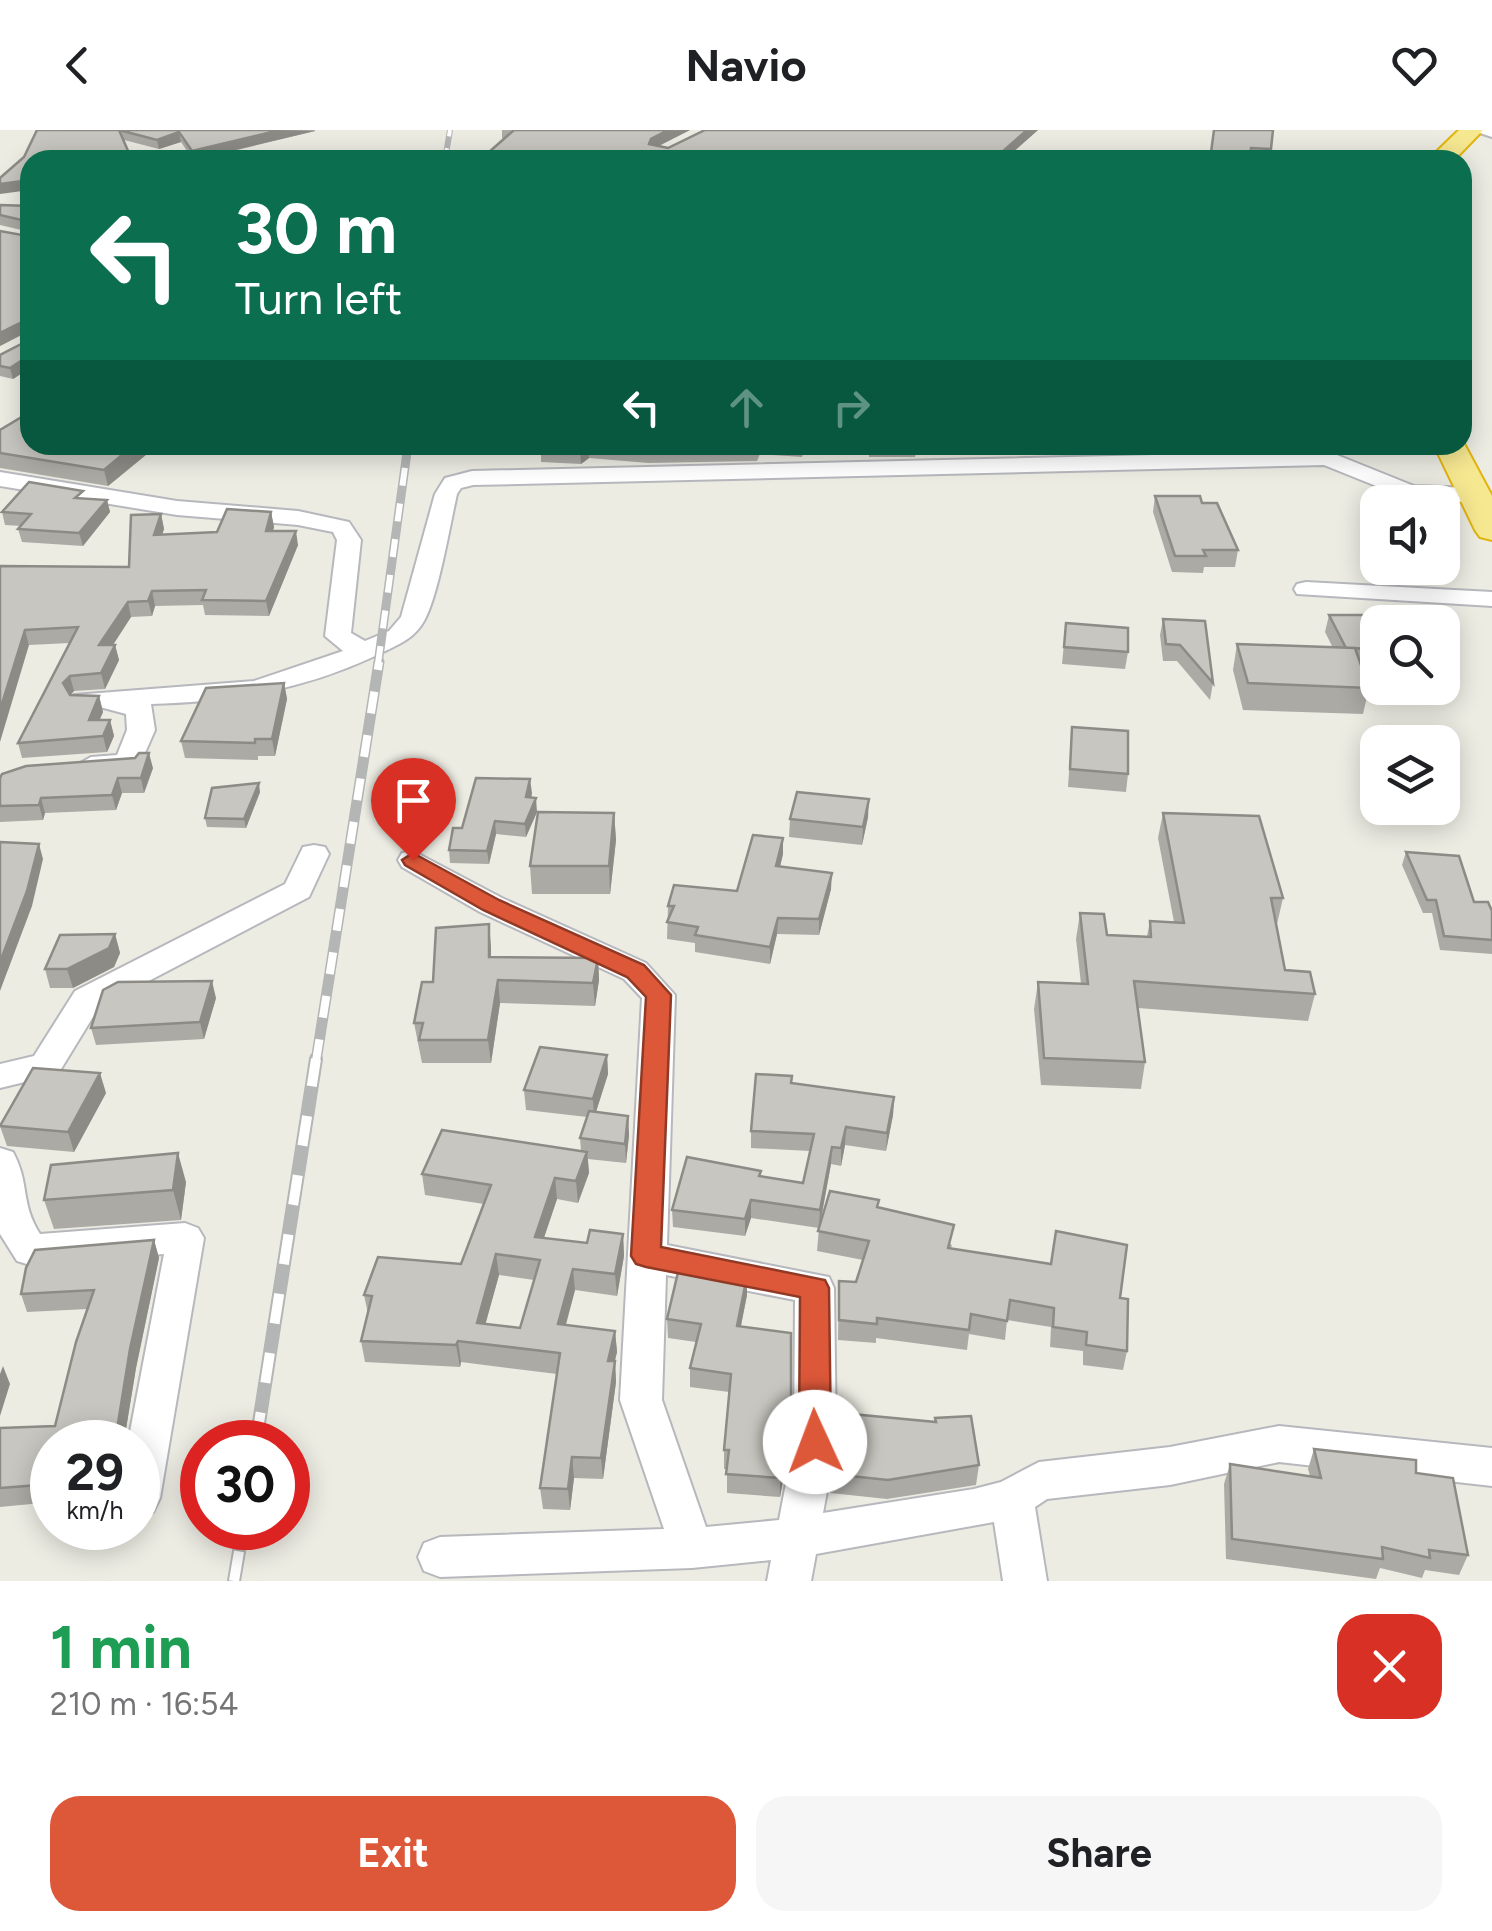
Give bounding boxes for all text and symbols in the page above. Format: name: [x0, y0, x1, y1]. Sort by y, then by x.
icon: back: [50, 38, 105, 93]
text: Navio: [685, 38, 807, 92]
icon: heart: [1387, 38, 1442, 93]
text: 30 m: [235, 186, 397, 271]
icon: left: [70, 190, 200, 320]
text: Turn left: [235, 271, 402, 325]
icon: left: [614, 380, 669, 435]
icon: ahead: [719, 380, 774, 435]
icon: right: [824, 380, 879, 435]
map controls: [1360, 485, 1460, 825]
button: sound: [1360, 485, 1460, 585]
button: search: [1360, 605, 1460, 705]
button: layers: [1360, 725, 1460, 825]
pin: [371, 758, 456, 861]
icon: arrive: [386, 773, 441, 828]
position arrow: [763, 1390, 867, 1494]
speed limit sign: 30: [180, 1420, 310, 1550]
text: 29: [66, 1442, 124, 1503]
text: km/h: [66, 1495, 124, 1525]
text: 1 min: [50, 1611, 192, 1683]
button: close: [1337, 1614, 1442, 1719]
text: 210 m · 16:54: [50, 1685, 238, 1723]
button: Exit: [50, 1796, 736, 1911]
button: Share: [756, 1796, 1442, 1911]

